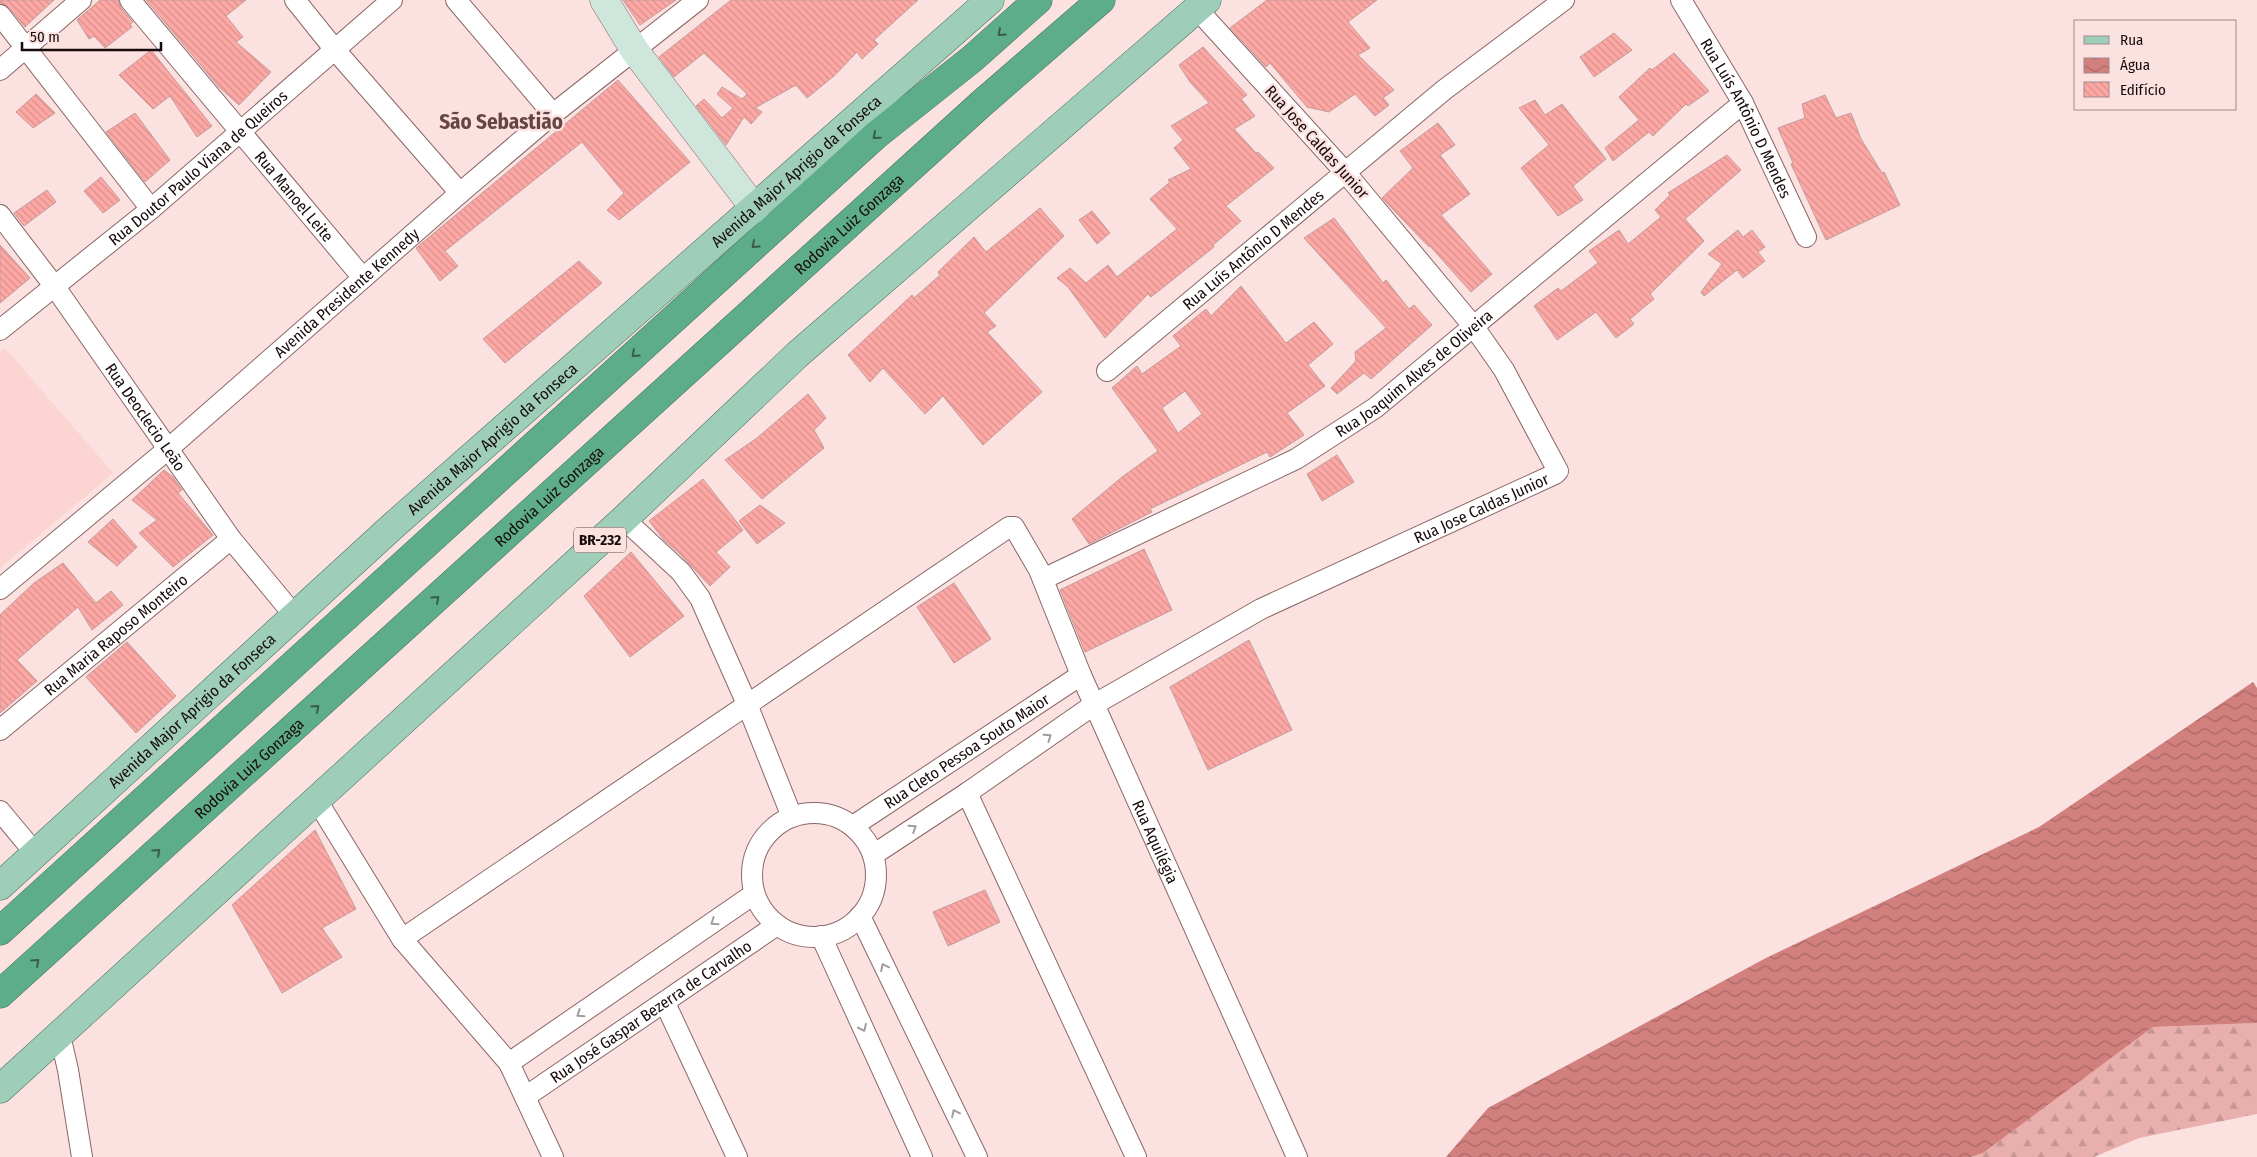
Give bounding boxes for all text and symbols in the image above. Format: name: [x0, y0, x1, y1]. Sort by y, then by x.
scale bar: [22, 20, 161, 52]
legend: [2074, 20, 2237, 110]
one-way arrow: [998, 27, 1007, 36]
text: 50 m: [30, 28, 60, 46]
text: Rua: [2120, 31, 2143, 49]
street label: Rua Luís Antônio D Mendes: [1697, 35, 1796, 201]
text: Água: [2120, 56, 2150, 74]
street label: Rua Jose Caldas Junior: [1261, 81, 1373, 203]
text: Edifício: [2120, 81, 2166, 99]
street label: Rua Doutor Paulo Viana de Queiros: [105, 86, 291, 249]
street label: Avenida Major Aprigio da Fonseca: [707, 91, 885, 251]
district label: São Sebastião: [439, 109, 563, 135]
one-way arrow: [872, 130, 881, 139]
street label: Rua Manoel Leite: [251, 147, 338, 245]
street label: Rodovia Luiz Gonzaga: [790, 169, 907, 278]
street label: Rua Luís Antônio D Mendes: [1179, 185, 1327, 314]
street label: Avenida Presidente Kennedy: [270, 223, 423, 361]
one-way arrow: [752, 239, 761, 248]
street label: Rua Joaquim Alves de Oliveira: [1332, 305, 1496, 441]
one-way arrow: [632, 348, 641, 357]
street label: Rua Deoclecio Leão: [102, 359, 190, 474]
street label: Avenida Major Aprigio da Fonseca: [403, 359, 581, 519]
street label: Rodovia Luiz Gonzaga: [490, 442, 607, 550]
street label: Rua Jose Caldas Junior: [1411, 469, 1552, 547]
road number: BR-232: [574, 528, 626, 552]
street label: Rua Maria Raposo Monteiro: [40, 570, 191, 699]
one-way arrow: [431, 596, 440, 605]
street label: Avenida Major Aprigio da Fonseca: [104, 629, 279, 792]
street label: Rua Cleto Pessoa Souto Maior: [880, 689, 1053, 812]
one-way arrow: [310, 705, 319, 714]
street label: Rodovia Luiz Gonzaga: [190, 714, 308, 823]
one-way arrow: [1042, 734, 1052, 743]
street label: Rua Aquilégia: [1129, 797, 1183, 887]
one-way arrow: [908, 825, 917, 834]
one-way arrow: [151, 849, 160, 858]
one-way arrow: [711, 916, 720, 925]
street label: Rua José Gaspar Bezerra de Carvalho: [546, 936, 755, 1087]
one-way arrow: [31, 958, 40, 967]
one-way arrow: [880, 963, 891, 972]
one-way arrow: [577, 1008, 586, 1017]
one-way arrow: [857, 1023, 868, 1032]
one-way arrow: [951, 1109, 961, 1118]

